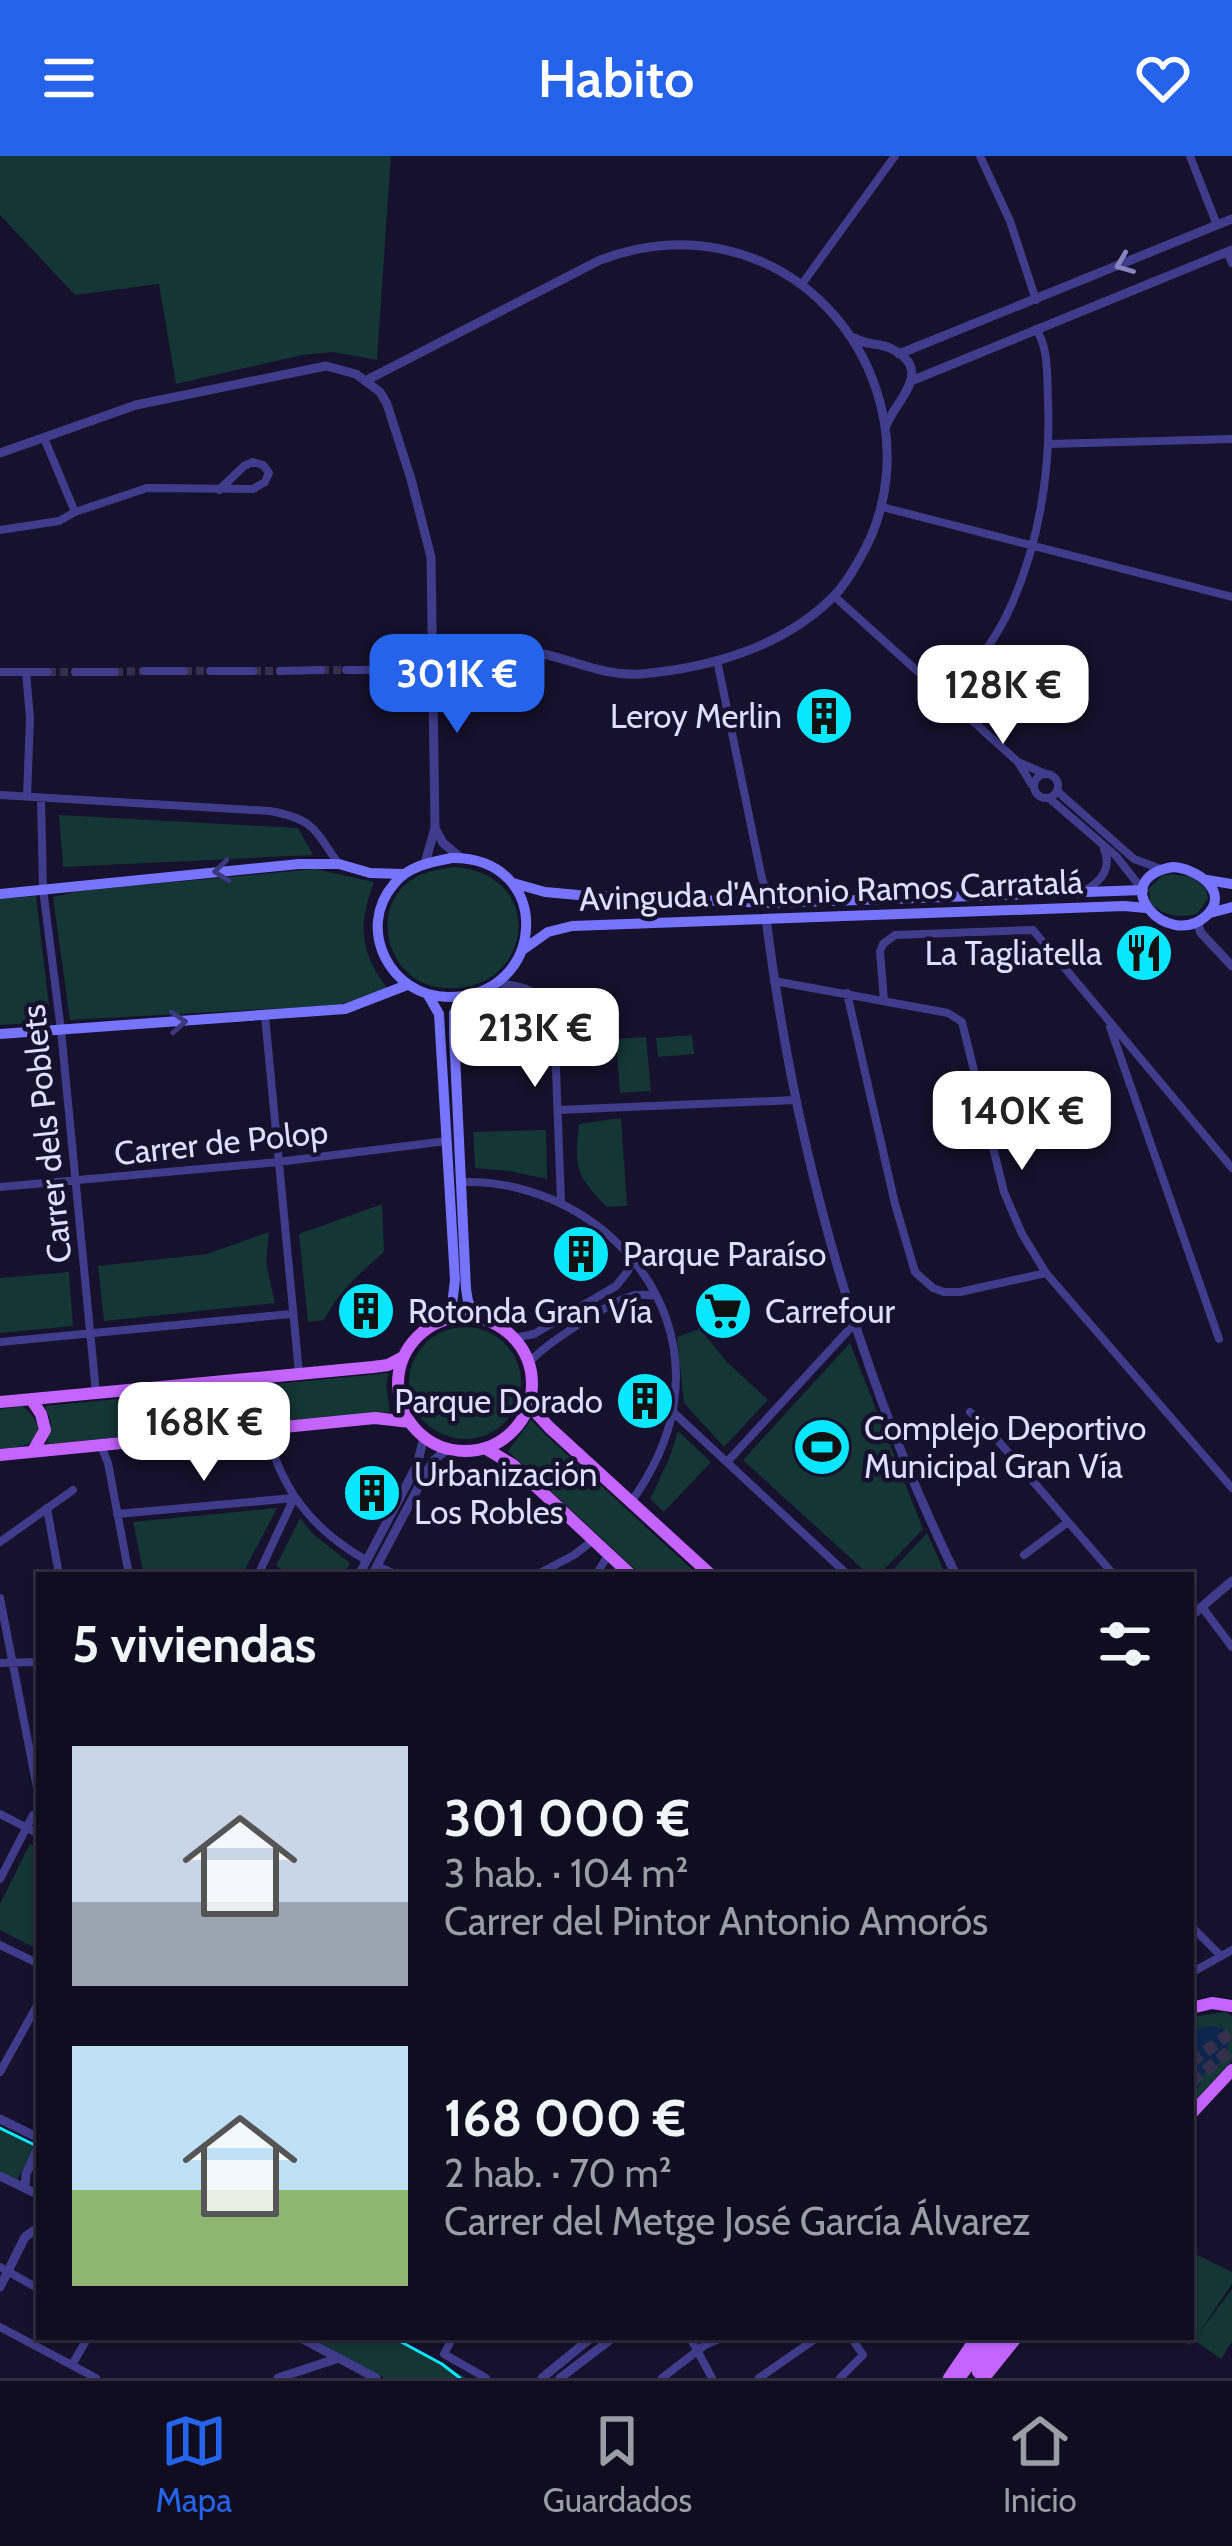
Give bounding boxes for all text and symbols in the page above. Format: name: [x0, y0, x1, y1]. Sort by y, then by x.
icon: menu: [36, 45, 102, 111]
text: Habito: [538, 45, 694, 111]
icon: heart: [1130, 45, 1196, 111]
one-way arrow: [1114, 250, 1135, 274]
pin: 301K €: [359, 634, 555, 736]
pin: 128K €: [905, 645, 1101, 747]
text: 301K €: [396, 649, 518, 697]
text: 128K €: [945, 660, 1061, 708]
building icon: Leroy Merlin: [793, 685, 855, 747]
place label: Leroy Merlin: [610, 696, 782, 736]
one-way arrow: [212, 858, 231, 883]
street label: Avinguda d'Antonio Ramos Carratalá: [578, 861, 1084, 919]
restaurant icon: La Tagliatella: [1113, 922, 1175, 984]
place label: La Tagliatella: [925, 933, 1102, 973]
pin: 213K €: [437, 988, 633, 1090]
street label: Carrer dels Poblets: [13, 1003, 79, 1265]
text: 213K €: [478, 1003, 592, 1051]
one-way arrow: [169, 1009, 188, 1035]
pin: 140K €: [924, 1071, 1120, 1173]
text: 140K €: [960, 1086, 1084, 1134]
street label: Carrer de Polop: [112, 1111, 330, 1173]
building icon: Parque Paraíso: [550, 1223, 612, 1285]
place label: Parque Paraíso: [623, 1234, 826, 1274]
building icon: Rotonda Gran Vía: [335, 1280, 397, 1342]
supermarket icon: Carrefour: [692, 1280, 754, 1342]
place label: Rotonda Gran Vía: [408, 1291, 653, 1331]
place label: Carrefour: [765, 1291, 896, 1331]
building icon: Parque Dorado: [614, 1370, 676, 1432]
place label: Parque Dorado: [394, 1381, 603, 1421]
pin: 168K €: [106, 1382, 302, 1484]
text: 168K €: [145, 1397, 263, 1445]
place label: Complejo Deportivo Municipal Gran Vía: [864, 1408, 1146, 1486]
sports icon: Complejo Deportivo Municipal Gran Vía: [791, 1416, 853, 1478]
place label: Urbanización Los Robles: [414, 1454, 597, 1532]
building icon: Urbanización Los Robles: [341, 1462, 403, 1524]
icon: filters: [1092, 1611, 1158, 1677]
text: 5 viviendas: [72, 1613, 316, 1675]
text: 301 000 €: [444, 1787, 690, 1849]
icon: home: [168, 1794, 312, 1938]
text: 3 hab. · 104 m²: [444, 1849, 688, 1897]
text: Carrer del Pintor Antonio Amorós: [444, 1897, 988, 1945]
text: 168 000 €: [444, 2087, 686, 2149]
icon: home: [168, 2094, 312, 2238]
text: 2 hab. · 70 m²: [444, 2149, 672, 2197]
text: Carrer del Metge José García Álvarez: [444, 2197, 1030, 2245]
tab: Mapa: [155, 2408, 232, 2520]
tab: Guardados: [543, 2408, 692, 2520]
tab: Inicio: [1003, 2408, 1077, 2520]

